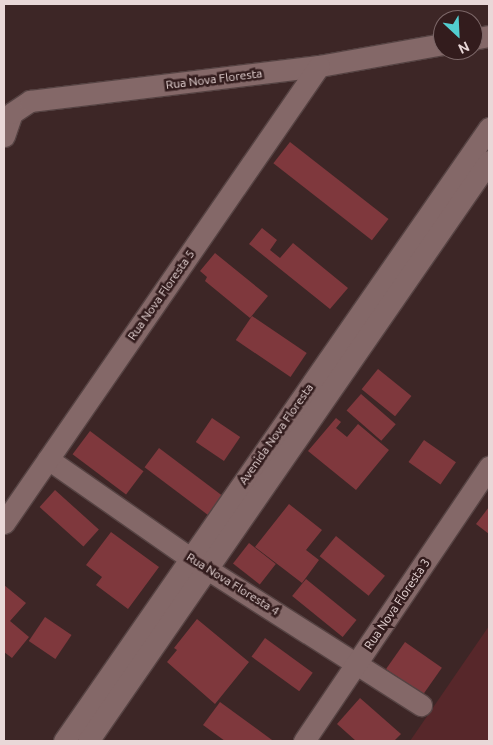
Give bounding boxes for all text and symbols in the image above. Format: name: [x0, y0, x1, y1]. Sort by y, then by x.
north arrow: [433, 10, 483, 60]
text: N: [456, 38, 472, 57]
street label: Rua Nova Floresta: [165, 66, 263, 92]
street label: Rua Nova Floresta 5: [124, 247, 198, 343]
street label: Avenida Nova Floresta: [236, 381, 316, 487]
street label: Rua Nova Floresta 4: [184, 550, 282, 618]
street label: Rua Nova Floresta 3: [361, 556, 433, 652]

